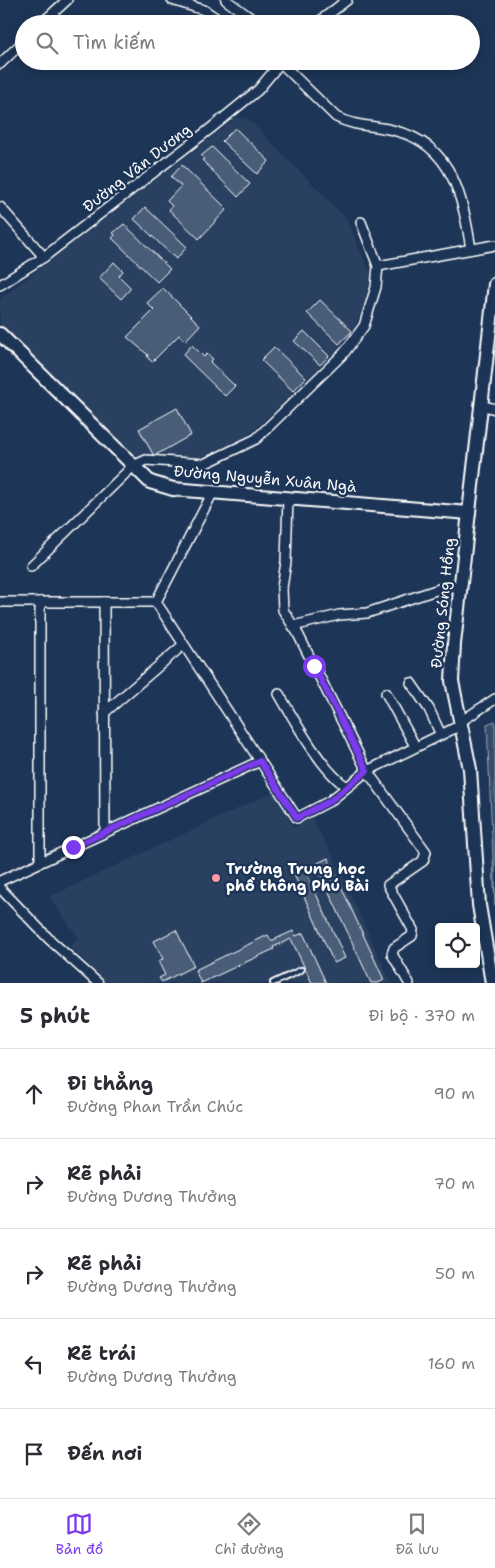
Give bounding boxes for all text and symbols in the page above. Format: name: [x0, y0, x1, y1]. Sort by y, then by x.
search box: [15, 15, 480, 70]
icon: search: [33, 29, 61, 57]
text: Tìm kiếm: [73, 30, 156, 55]
street label: Đường Vân Dương: [79, 119, 195, 217]
street label: Đường Nguyễn Xuân Ngà: [173, 461, 358, 497]
street label: Đường Sóng Hồng: [426, 537, 460, 669]
route start: [303, 655, 326, 678]
route end: [62, 836, 85, 859]
place label: Trường Trung học phổ thông Phú Bài: [226, 859, 369, 896]
marker: Trường Trung học phổ thông Phú Bài: [210, 872, 222, 884]
map controls: [435, 923, 480, 968]
button: locate: [435, 923, 480, 968]
text: 5 phút: [20, 1002, 90, 1030]
text: Đi bộ · 370 m: [369, 1005, 475, 1026]
text: Đi thẳng: [67, 1071, 153, 1096]
icon: ahead: [20, 1080, 48, 1108]
text: 90 m: [434, 1083, 475, 1104]
text: Đường Phan Trần Chúc: [67, 1096, 243, 1117]
text: Rẽ phải: [67, 1161, 142, 1186]
icon: right: [20, 1170, 48, 1198]
text: 70 m: [434, 1173, 475, 1194]
text: Đường Dương Thưởng: [67, 1186, 237, 1207]
text: Rẽ phải: [67, 1251, 142, 1276]
icon: right: [20, 1260, 48, 1288]
text: 50 m: [435, 1263, 475, 1284]
text: Đường Dương Thưởng: [67, 1276, 237, 1297]
text: Rẽ trái: [67, 1341, 136, 1366]
icon: left: [20, 1350, 48, 1378]
text: 160 m: [428, 1353, 475, 1374]
text: Đường Dương Thưởng: [67, 1366, 237, 1387]
icon: arrive: [20, 1440, 48, 1468]
text: Đến nơi: [67, 1441, 142, 1466]
tab: Bản đồ: [56, 1510, 103, 1558]
tab: Chỉ đường: [215, 1510, 284, 1558]
tab: Đã lưu: [395, 1510, 439, 1558]

